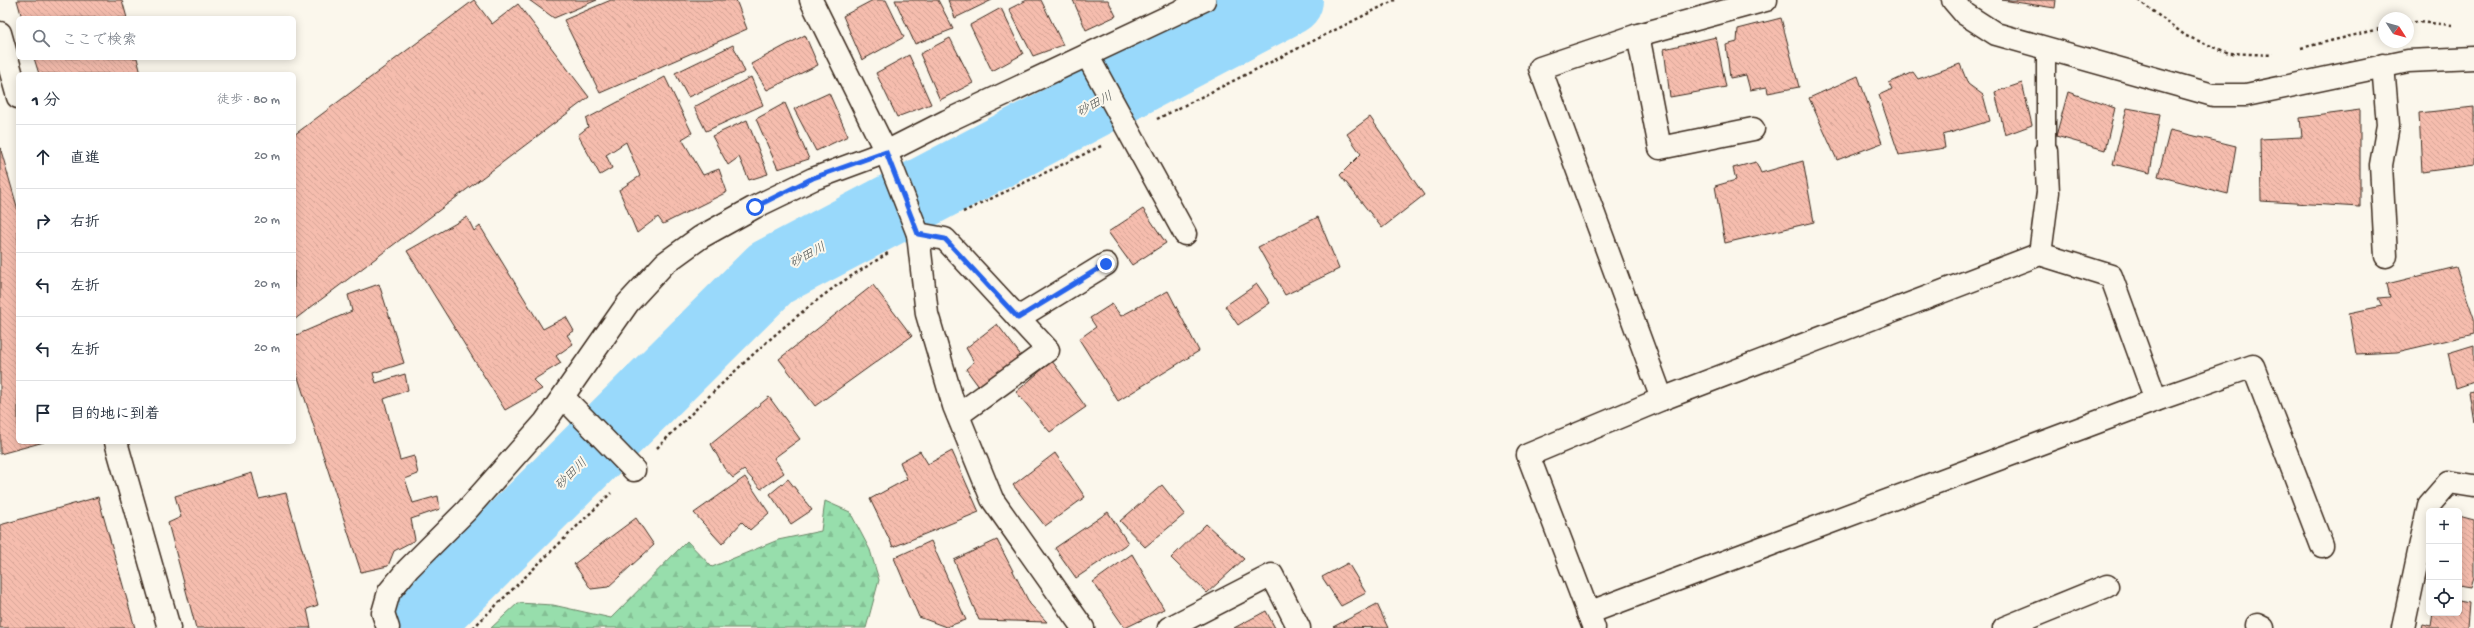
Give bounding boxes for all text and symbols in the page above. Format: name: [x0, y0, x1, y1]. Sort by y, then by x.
north arrow: [2378, 12, 2414, 48]
search box: [16, 16, 296, 60]
icon: search: [30, 27, 52, 49]
text: ここで検索: [62, 32, 137, 50]
water label: 砂田川: [1074, 89, 1116, 121]
text: 1 分: [32, 92, 60, 112]
text: 徒歩 · 80 m: [217, 93, 280, 108]
icon: ahead: [32, 146, 54, 168]
text: 20 m: [254, 149, 280, 164]
text: 直進: [70, 150, 100, 168]
route start: [746, 198, 764, 216]
icon: right: [32, 210, 54, 232]
text: 20 m: [254, 213, 280, 228]
text: 右折: [70, 214, 100, 232]
water label: 砂田川: [787, 240, 829, 272]
route end: [1097, 255, 1115, 273]
icon: left: [32, 274, 54, 296]
text: 20 m: [254, 277, 280, 292]
text: 左折: [70, 278, 100, 296]
icon: left: [32, 338, 54, 360]
text: 20 m: [254, 341, 280, 356]
text: 左折: [70, 342, 100, 360]
icon: arrive: [32, 402, 54, 424]
text: 目的地に到着: [70, 406, 160, 424]
water label: 砂田川: [552, 455, 591, 494]
map controls: [2426, 508, 2462, 616]
button: +: [2426, 508, 2462, 544]
button: −: [2426, 544, 2462, 580]
button: locate: [2426, 580, 2462, 616]

